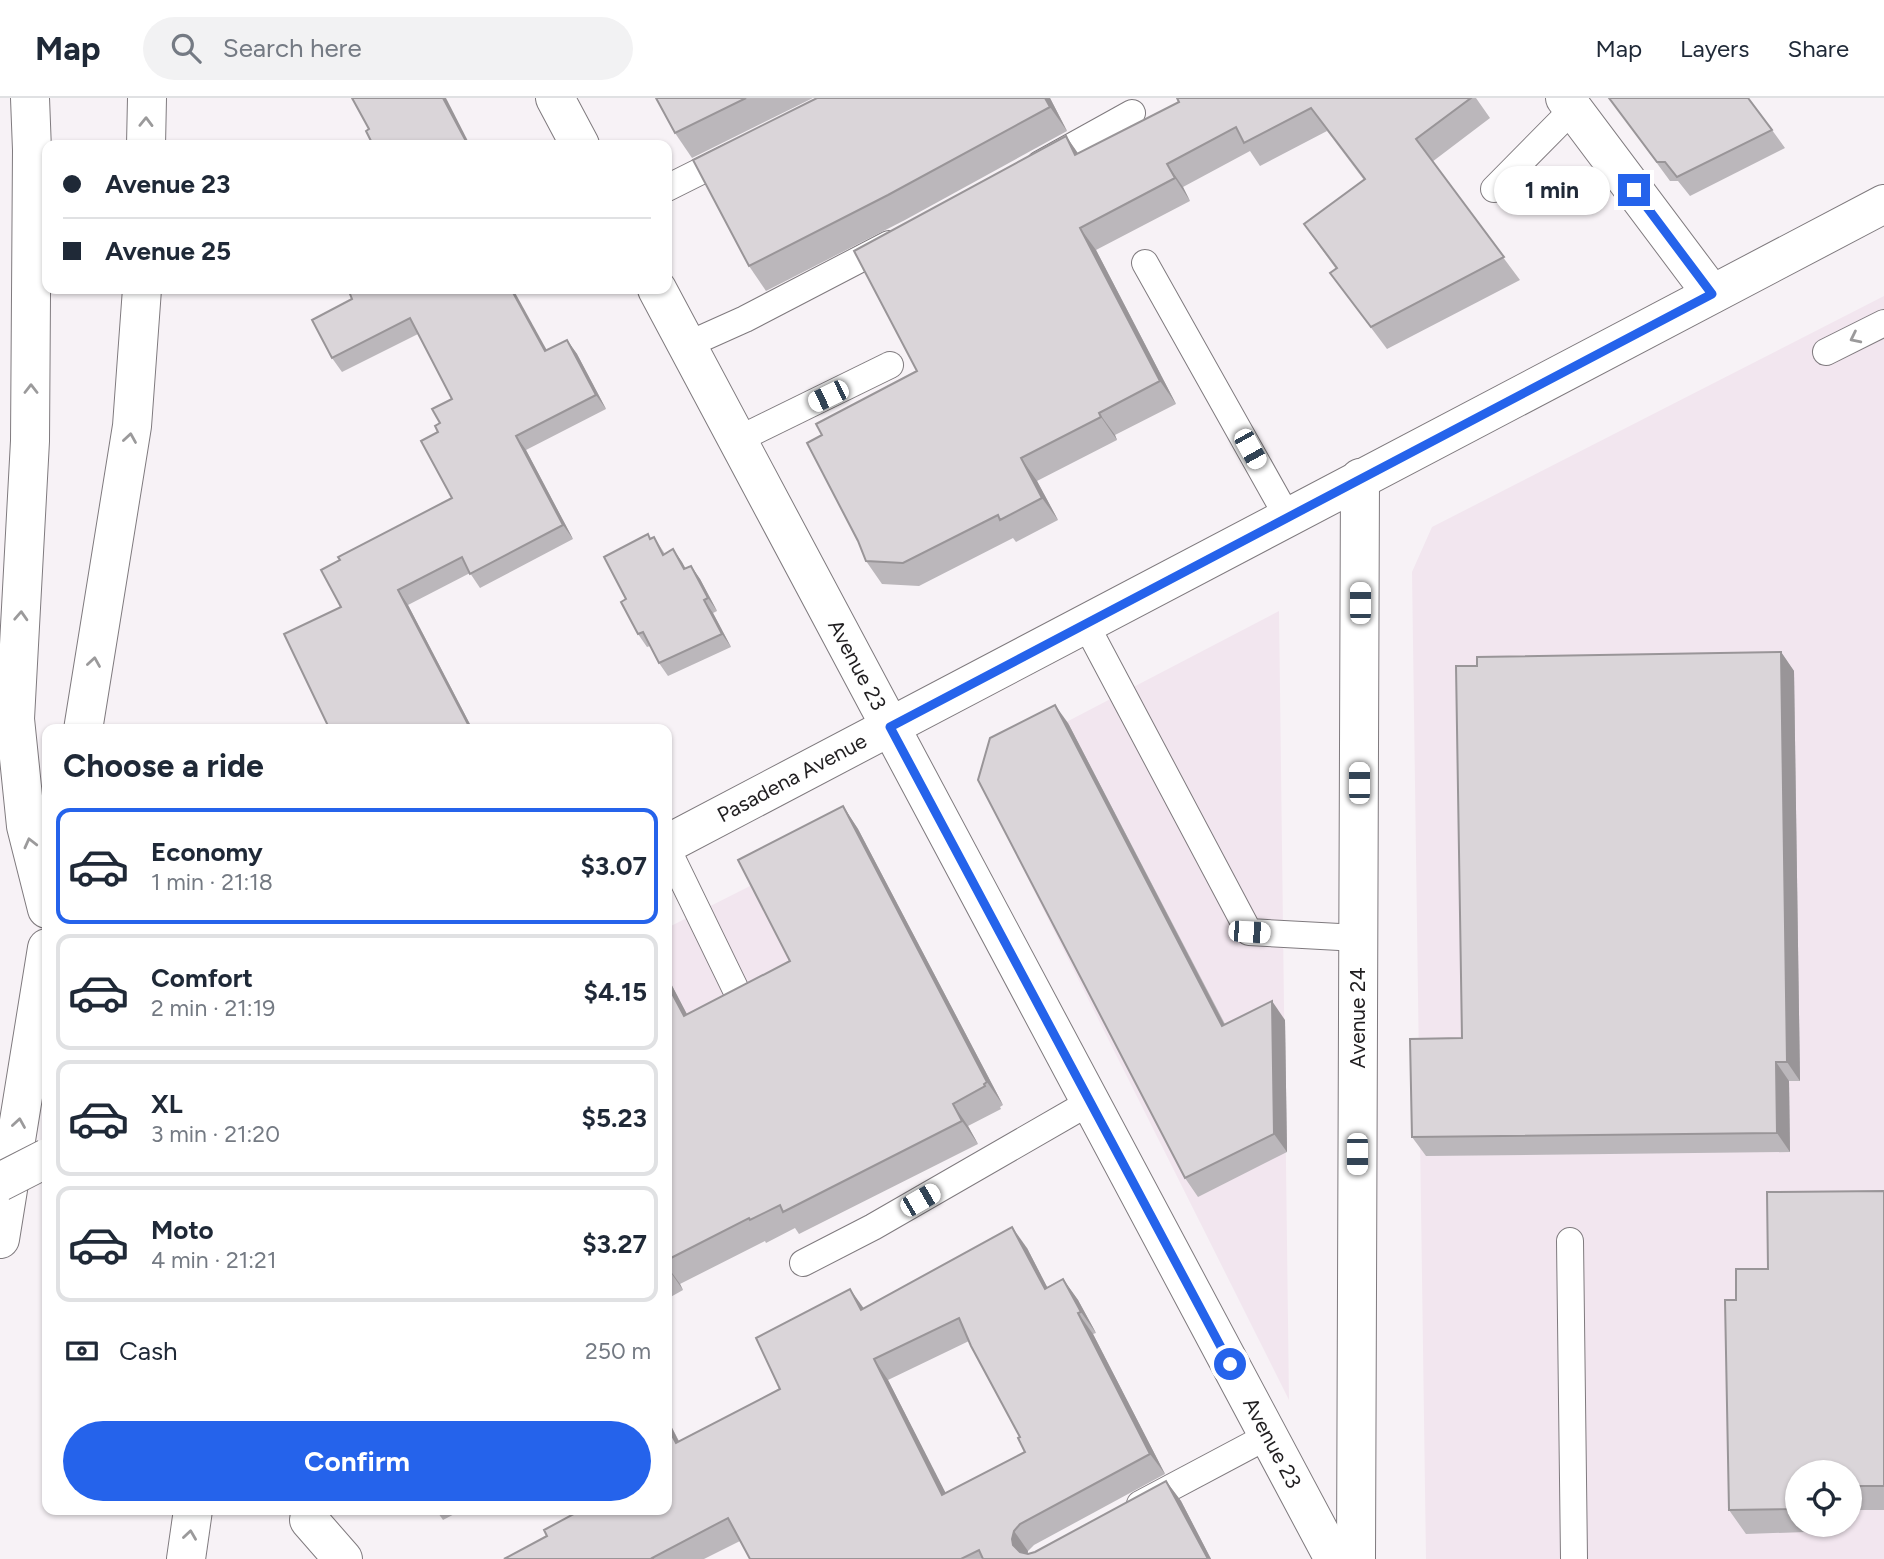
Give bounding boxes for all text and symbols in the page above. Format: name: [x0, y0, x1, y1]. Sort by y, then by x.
search box: [143, 17, 633, 80]
text: Map: [35, 29, 101, 68]
icon: search: [167, 29, 205, 67]
text: Search here: [223, 32, 362, 64]
text: Map: [1595, 34, 1642, 63]
text: Layers: [1680, 34, 1749, 63]
text: Share: [1787, 34, 1849, 63]
one-way arrow: [138, 116, 154, 126]
callout: 1 min: [1494, 166, 1610, 214]
text: Avenue 23: [105, 168, 231, 200]
route end: [1618, 174, 1650, 206]
text: 1 min: [1525, 176, 1579, 204]
text: Avenue 25: [105, 235, 231, 267]
one-way arrow: [1850, 329, 1862, 343]
car: [805, 377, 852, 415]
one-way arrow: [23, 383, 39, 394]
car: [1231, 426, 1270, 472]
one-way arrow: [122, 432, 137, 444]
car: [1350, 582, 1371, 624]
one-way arrow: [13, 611, 28, 622]
street label: Avenue 23: [823, 615, 892, 715]
one-way arrow: [86, 656, 101, 668]
street label: Pasadena Avenue: [713, 728, 871, 827]
text: Choose a ride: [63, 747, 264, 785]
car: [1349, 762, 1370, 804]
icon: car: [67, 835, 130, 898]
text: Economy: [151, 836, 263, 868]
one-way arrow: [24, 837, 38, 849]
text: $3.07: [580, 850, 647, 882]
text: 1 min · 21:18: [151, 868, 273, 896]
car: [1228, 920, 1271, 944]
icon: car: [67, 961, 130, 1024]
text: Comfort: [151, 962, 253, 994]
street label: Avenue 24: [1345, 968, 1370, 1068]
text: $4.15: [584, 976, 647, 1008]
text: 2 min · 21:19: [151, 994, 275, 1022]
icon: car: [67, 1087, 130, 1150]
text: XL: [151, 1088, 183, 1120]
text: $5.23: [582, 1102, 647, 1134]
one-way arrow: [11, 1117, 26, 1129]
text: 3 min · 21:20: [151, 1120, 280, 1148]
car: [1347, 1133, 1368, 1175]
car: [897, 1180, 944, 1220]
icon: car: [67, 1213, 130, 1276]
text: Moto: [151, 1214, 214, 1246]
text: $3.27: [582, 1228, 647, 1260]
text: 4 min · 21:21: [151, 1246, 276, 1274]
icon: cash: [63, 1332, 101, 1370]
text: Cash: [119, 1335, 178, 1367]
text: 250 m: [585, 1337, 651, 1365]
route start: [1214, 1348, 1246, 1380]
street label: Avenue 23: [1238, 1393, 1307, 1493]
button: Confirm: [63, 1421, 651, 1501]
map controls: [1785, 1460, 1862, 1537]
button: locate: [1785, 1460, 1862, 1537]
one-way arrow: [182, 1529, 197, 1541]

